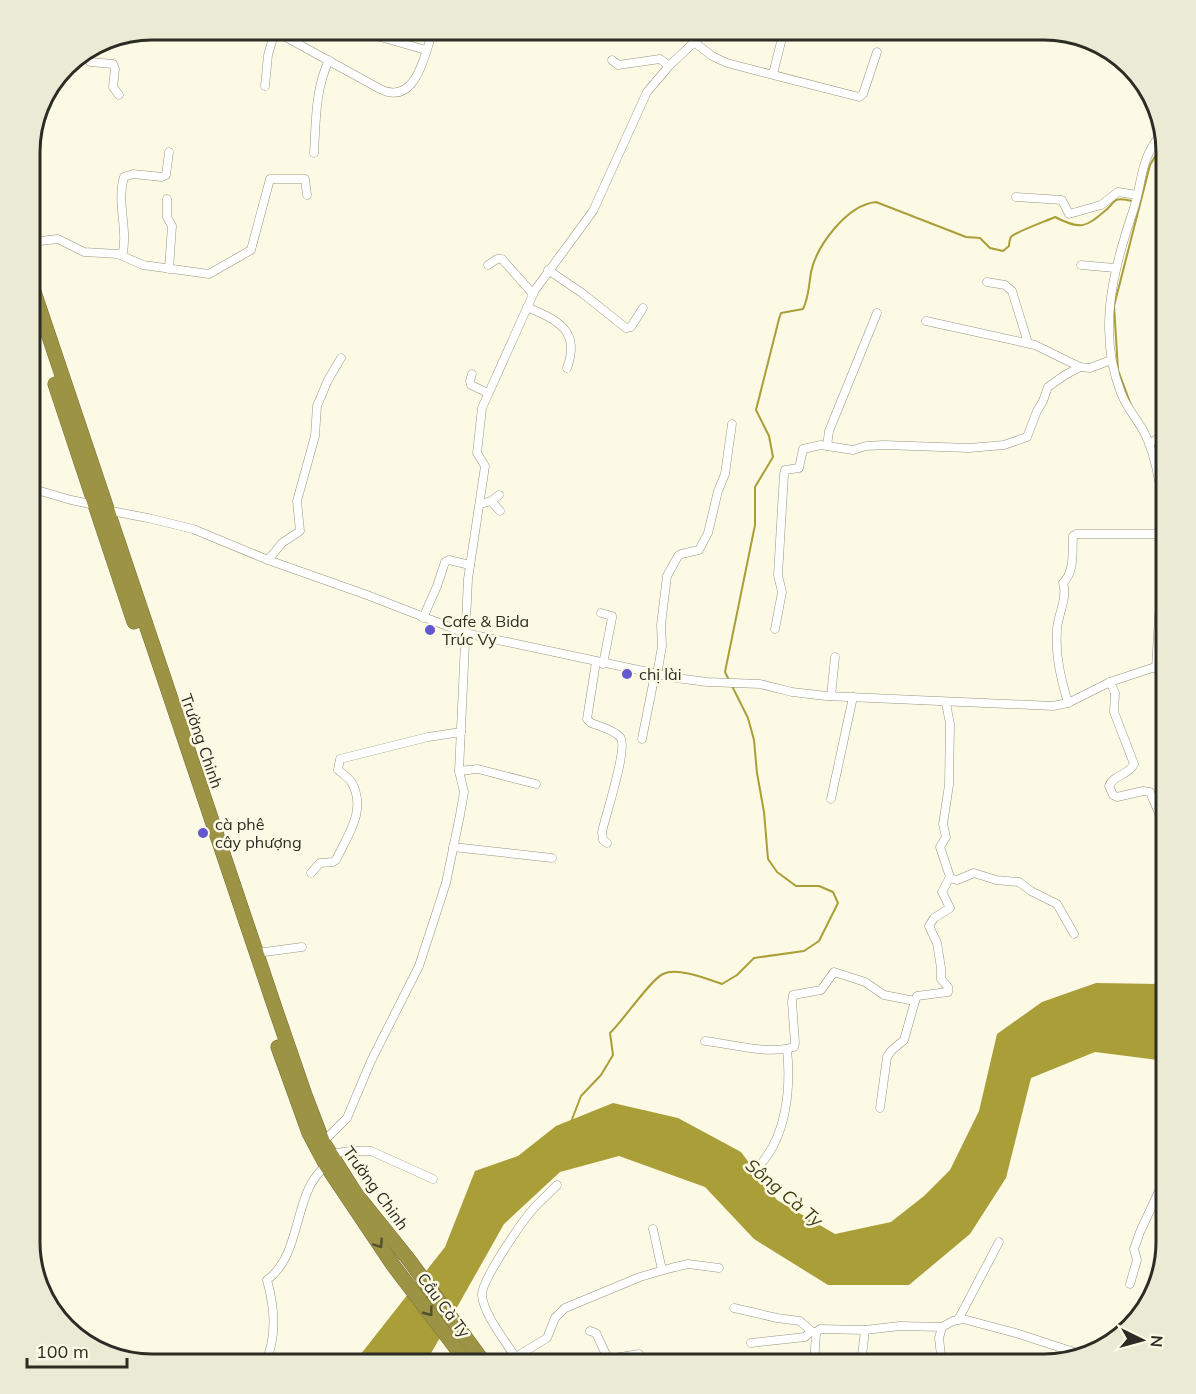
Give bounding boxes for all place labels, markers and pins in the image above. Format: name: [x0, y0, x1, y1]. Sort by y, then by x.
place label: Cafe & Bida Trúc Vy: [442, 611, 529, 649]
marker: Cafe & Bida Trúc Vy: [423, 623, 437, 637]
place label: chị lài: [639, 664, 682, 684]
marker: chị lài: [620, 667, 634, 681]
place label: cà phê cây phượng: [215, 814, 302, 852]
marker: cà phê cây phượng: [196, 826, 210, 840]

